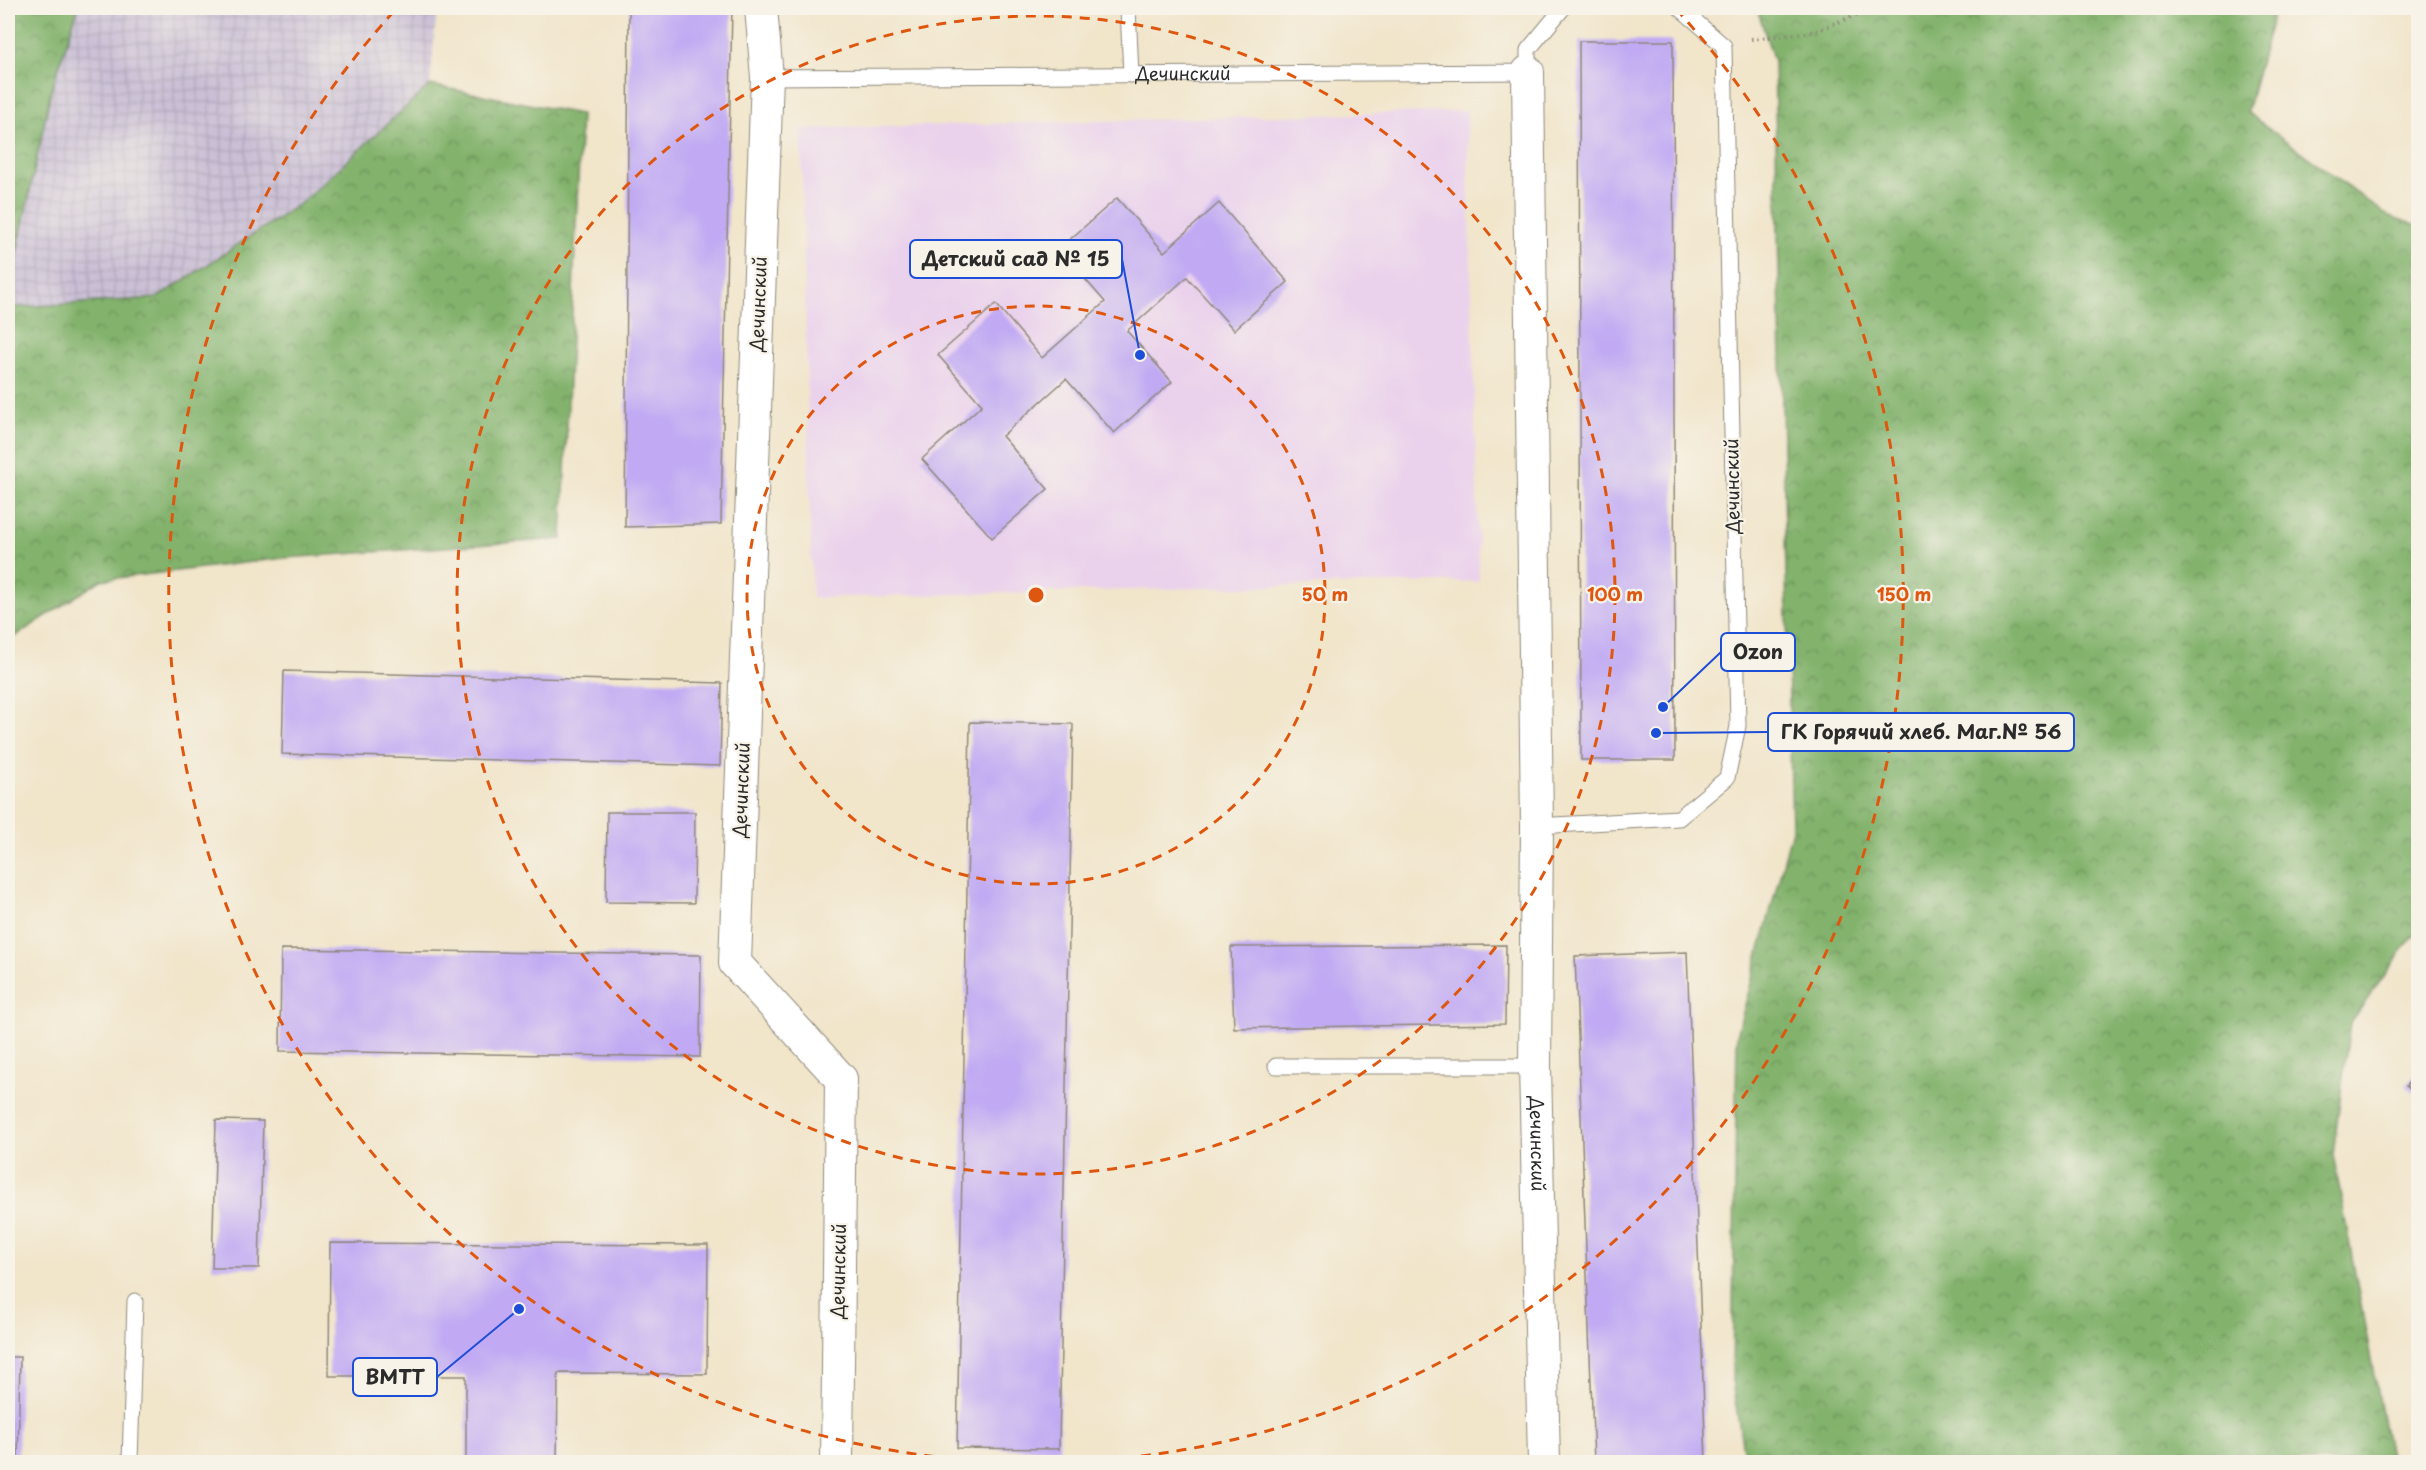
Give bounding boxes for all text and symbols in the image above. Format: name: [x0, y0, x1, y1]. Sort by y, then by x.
street label: Дечинский: [1134, 59, 1231, 87]
callout: Детский сад № 15: [910, 240, 1122, 278]
text: Детский сад № 15: [921, 243, 1110, 273]
street label: Дечинский: [742, 256, 773, 353]
street label: Дечинский: [1717, 438, 1746, 535]
text: 50 m: [1302, 580, 1348, 607]
text: 100 m: [1587, 580, 1643, 607]
text: 150 m: [1877, 580, 1931, 607]
centre of rings: [1026, 585, 1046, 605]
callout: Ozon: [1721, 633, 1795, 671]
text: Ozon: [1733, 636, 1783, 666]
callout: ГК Горячий хлеб. Маг.№ 56: [1768, 713, 2074, 751]
text: ГК Горячий хлеб. Маг.№ 56: [1781, 716, 2061, 746]
street label: Дечинский: [725, 742, 756, 839]
street label: Дечинский: [1524, 1095, 1553, 1192]
street label: Дечинский: [823, 1223, 852, 1320]
callout: ВМТТ: [353, 1358, 437, 1396]
text: ВМТТ: [365, 1361, 426, 1391]

